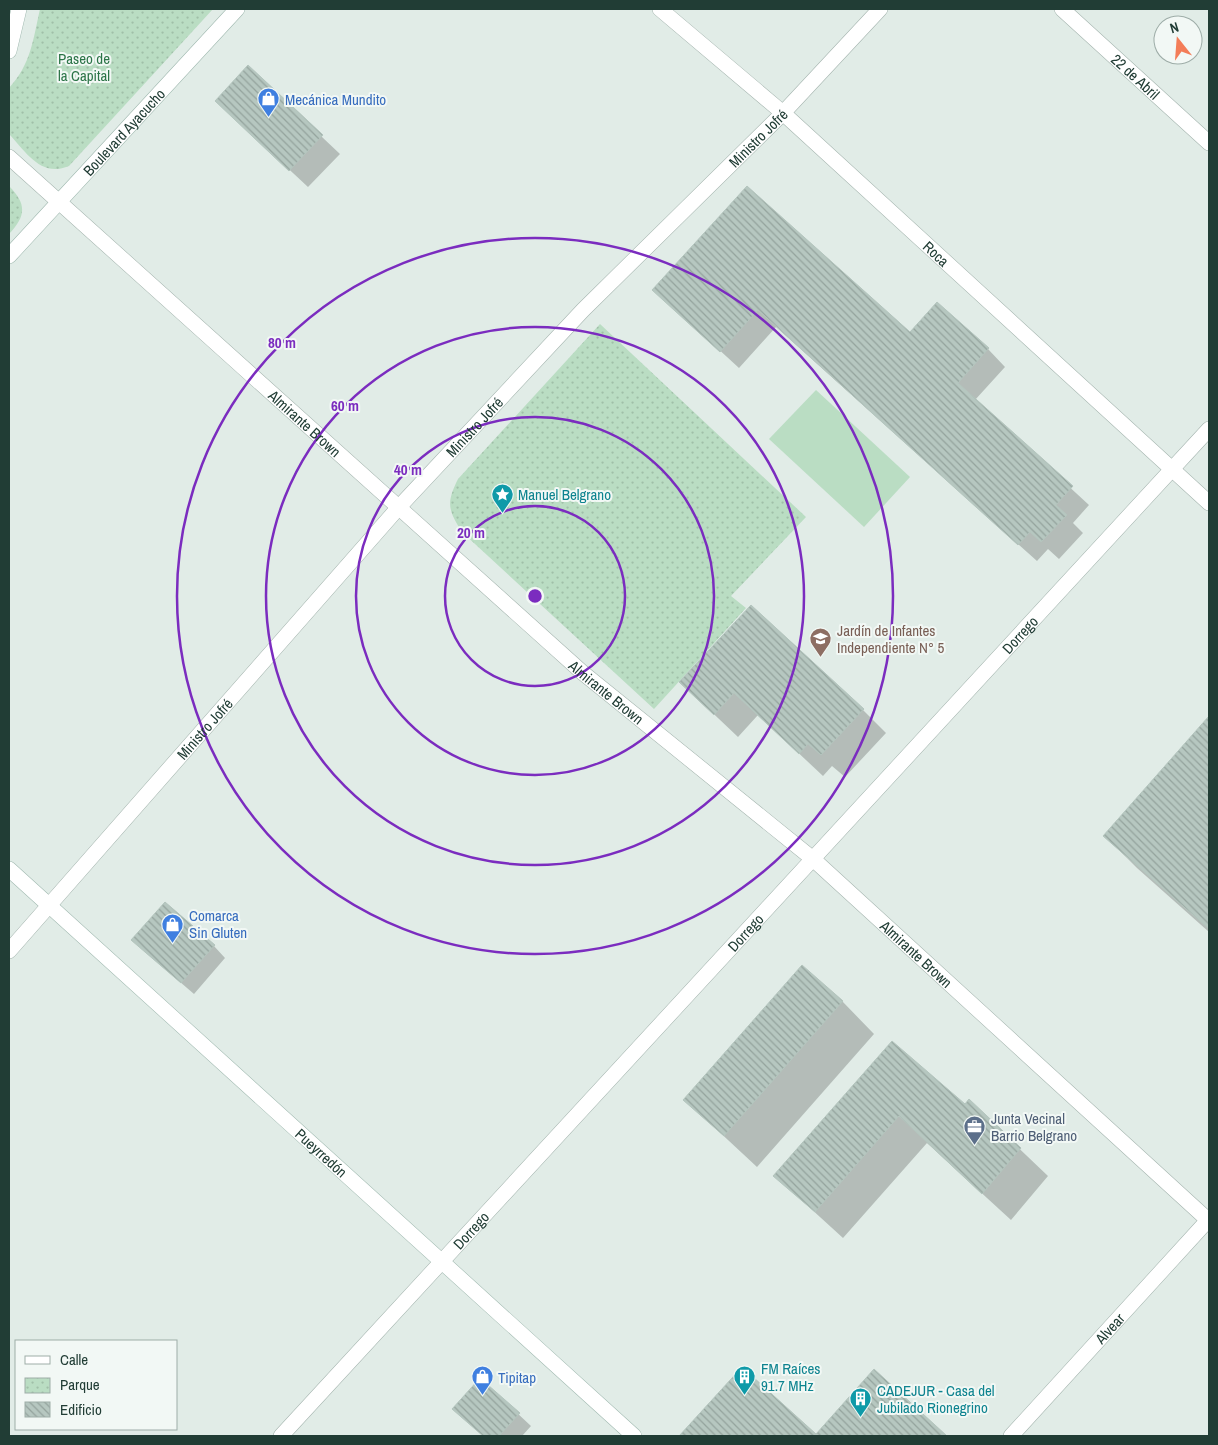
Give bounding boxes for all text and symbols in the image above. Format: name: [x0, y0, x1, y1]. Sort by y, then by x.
north arrow: [1153, 15, 1203, 65]
text: N: [1168, 18, 1181, 37]
park label: Paseo de la Capital: [58, 48, 110, 86]
street label: 22 de Abril: [1107, 49, 1165, 104]
street label: Boulevard Ayacucho: [78, 83, 169, 180]
shop icon: Mecánica Mundito: [257, 87, 281, 118]
place label: Mecánica Mundito: [285, 89, 386, 110]
street label: Ministro Jofré: [724, 104, 792, 172]
street label: Roca: [919, 236, 954, 271]
text: 80 m: [268, 332, 296, 353]
street label: Almirante Brown: [263, 384, 346, 461]
street label: Ministro Jofré: [441, 392, 508, 461]
text: 60 m: [331, 395, 359, 416]
text: 40 m: [394, 459, 422, 480]
place icon: Manuel Belgrano: [490, 482, 514, 513]
place label: Manuel Belgrano: [518, 484, 611, 505]
text: 20 m: [457, 522, 485, 543]
centre of rings: [526, 587, 544, 605]
street label: Dorrego: [997, 611, 1043, 658]
place label: Jardín de Infantes Independiente N° 5: [837, 620, 944, 658]
school or university icon: Jardín de Infantes Independiente N° 5: [809, 627, 833, 658]
street label: Almirante Brown: [564, 654, 648, 729]
street label: Ministro Jofré: [172, 693, 237, 764]
place label: Comarca Sin Gluten: [189, 905, 247, 943]
street label: Dorrego: [722, 909, 768, 956]
shop icon: Comarca Sin Gluten: [161, 912, 185, 943]
street label: Almirante Brown: [875, 915, 957, 992]
place label: Junta Vecinal Barrio Belgrano: [991, 1108, 1077, 1146]
office icon: Junta Vecinal Barrio Belgrano: [963, 1115, 987, 1146]
street label: Pueyrredón: [291, 1123, 352, 1182]
street label: Dorrego: [448, 1207, 494, 1254]
street label: Alvear: [1089, 1308, 1129, 1349]
legend: [15, 1340, 178, 1430]
text: Calle: [60, 1349, 88, 1370]
place label: FM Raíces 91.7 MHz: [761, 1358, 820, 1396]
shop icon: Tipitap: [470, 1365, 494, 1396]
building icon: FM Raíces 91.7 MHz: [733, 1365, 757, 1396]
place label: Tipitap: [498, 1367, 536, 1388]
text: Parque: [60, 1374, 100, 1395]
place label: CADEJUR - Casa del Jubilado Rionegrino: [877, 1380, 995, 1418]
building icon: CADEJUR - Casa del Jubilado Rionegrino: [849, 1387, 873, 1418]
text: Edificio: [60, 1399, 102, 1420]

